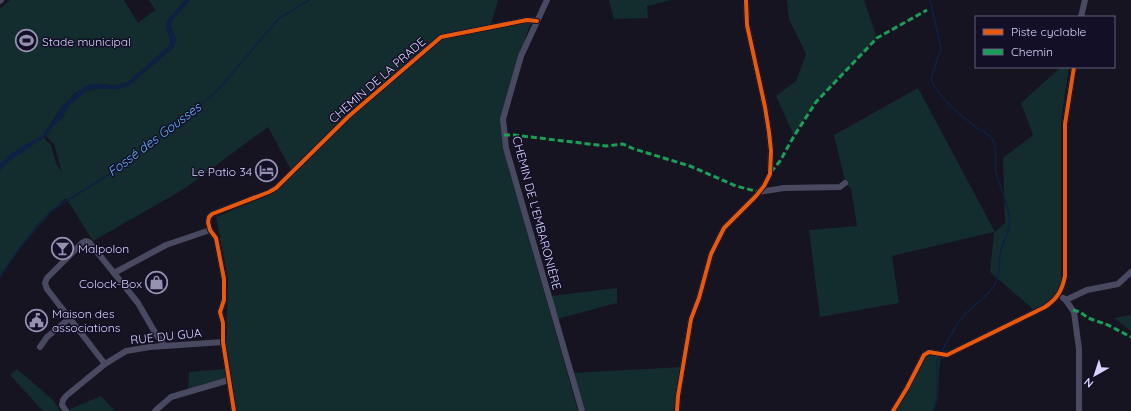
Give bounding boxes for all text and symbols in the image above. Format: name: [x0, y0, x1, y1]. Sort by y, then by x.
legend: [975, 16, 1115, 68]
text: Piste cyclable: [1011, 24, 1087, 39]
sports icon: Stade municipal: [13, 28, 39, 54]
place label: Stade municipal: [42, 34, 131, 49]
street label: CHEMIN DE LA PRADE: [326, 34, 428, 126]
text: Chemin: [1011, 44, 1053, 59]
water label: Fossé des Gousses: [104, 98, 205, 179]
street label: CHEMIN DE L'EMBARONIÈRE: [509, 135, 565, 292]
hotel icon: Le Patio 34: [254, 158, 280, 184]
place label: Le Patio 34: [191, 164, 252, 179]
bar icon: Malpolon: [49, 235, 75, 261]
place label: Malpolon: [78, 241, 129, 256]
shop icon: Colock-Box: [144, 270, 170, 296]
place label: Colock-Box: [79, 276, 142, 291]
place label: Maison des associations: [52, 306, 121, 335]
public building icon: Maison des associations: [24, 307, 50, 333]
street label: RUE DU GUA: [130, 325, 203, 347]
north arrow: [1075, 355, 1115, 395]
text: N: [1081, 375, 1096, 391]

